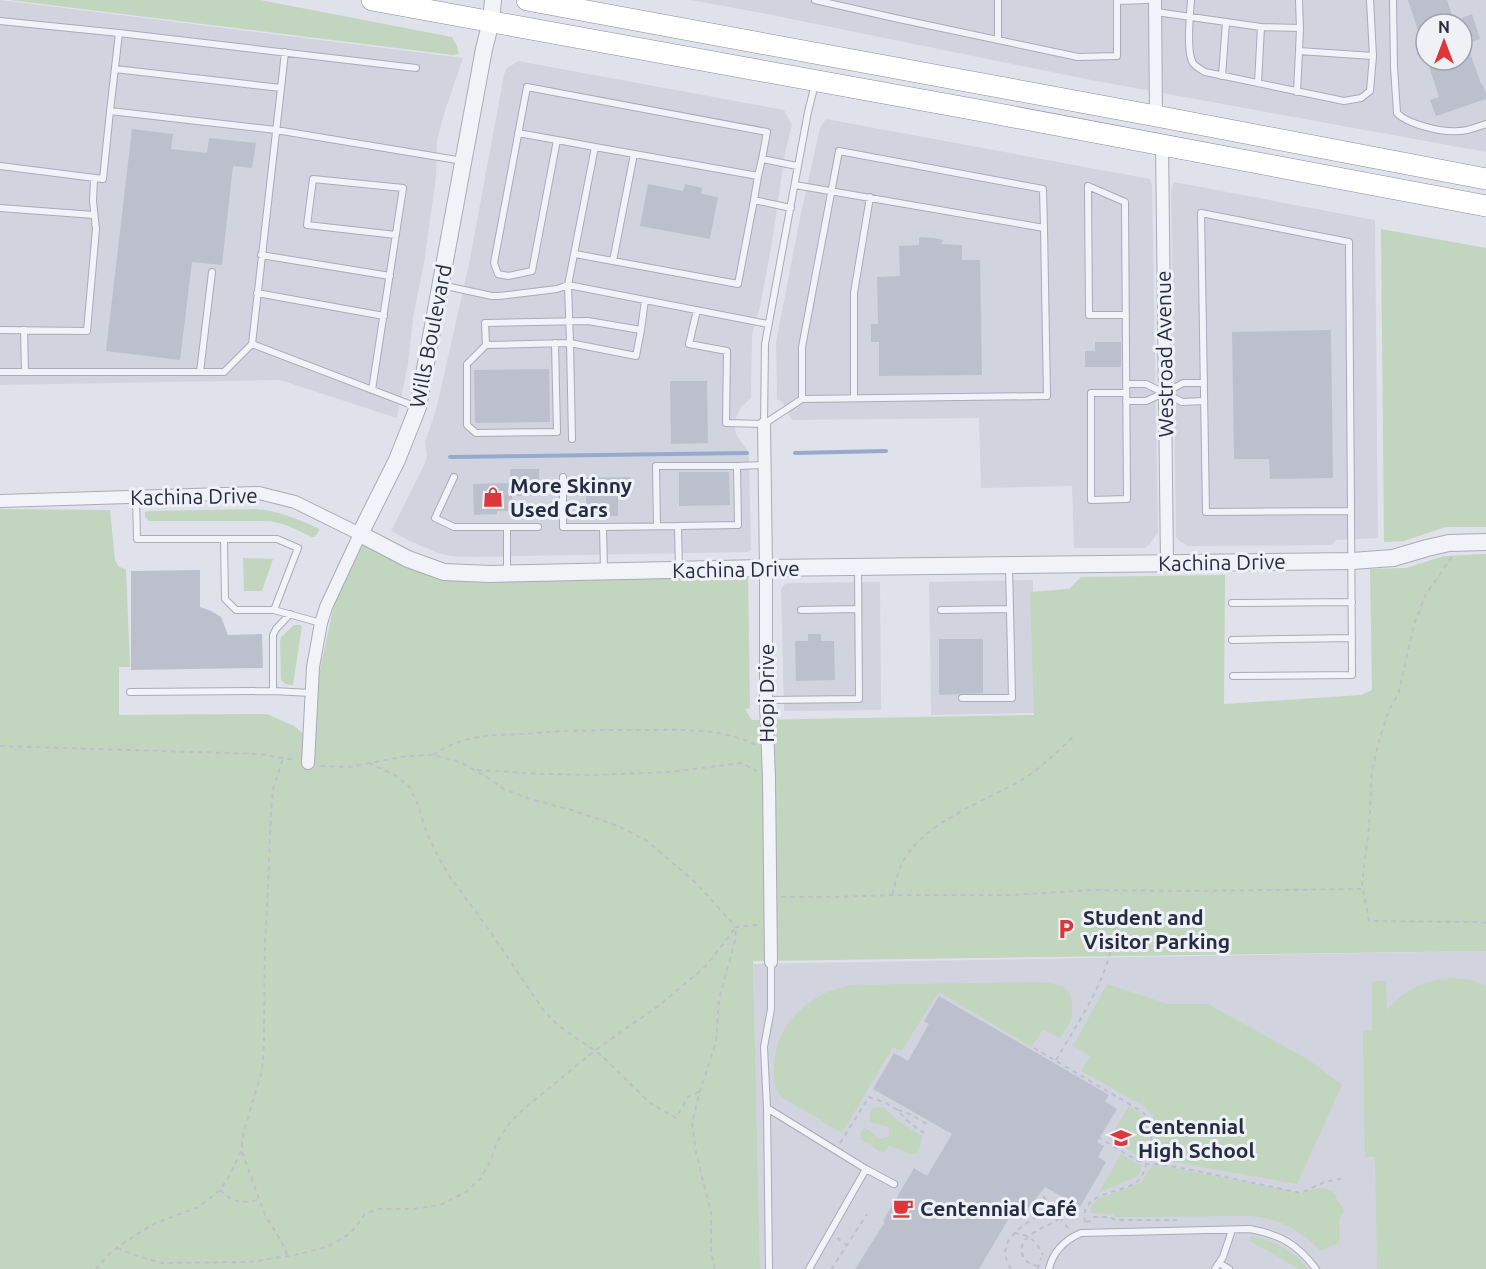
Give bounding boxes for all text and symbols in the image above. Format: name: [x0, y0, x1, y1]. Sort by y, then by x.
north arrow: [1414, 12, 1474, 72]
text: N: [1438, 18, 1450, 36]
street label: Wills Boulevard: [404, 262, 456, 410]
street label: Westroad Avenue: [1151, 270, 1177, 438]
place label: More Skinny Used Cars: [510, 473, 632, 521]
street label: Kachina Drive: [130, 483, 258, 509]
shop icon: More Skinny Used Cars: [481, 485, 505, 509]
street label: Kachina Drive: [1158, 549, 1286, 575]
street label: Kachina Drive: [672, 556, 800, 582]
street label: Hopi Drive: [754, 644, 778, 742]
place label: Student and Visitor Parking: [1083, 905, 1230, 953]
parking icon: Student and Visitor Parking: [1054, 917, 1078, 941]
place label: Centennial High School: [1138, 1114, 1255, 1162]
school or university icon: Centennial High School: [1109, 1126, 1133, 1150]
cafe icon: Centennial Café: [891, 1196, 915, 1220]
place label: Centennial Café: [920, 1196, 1077, 1220]

